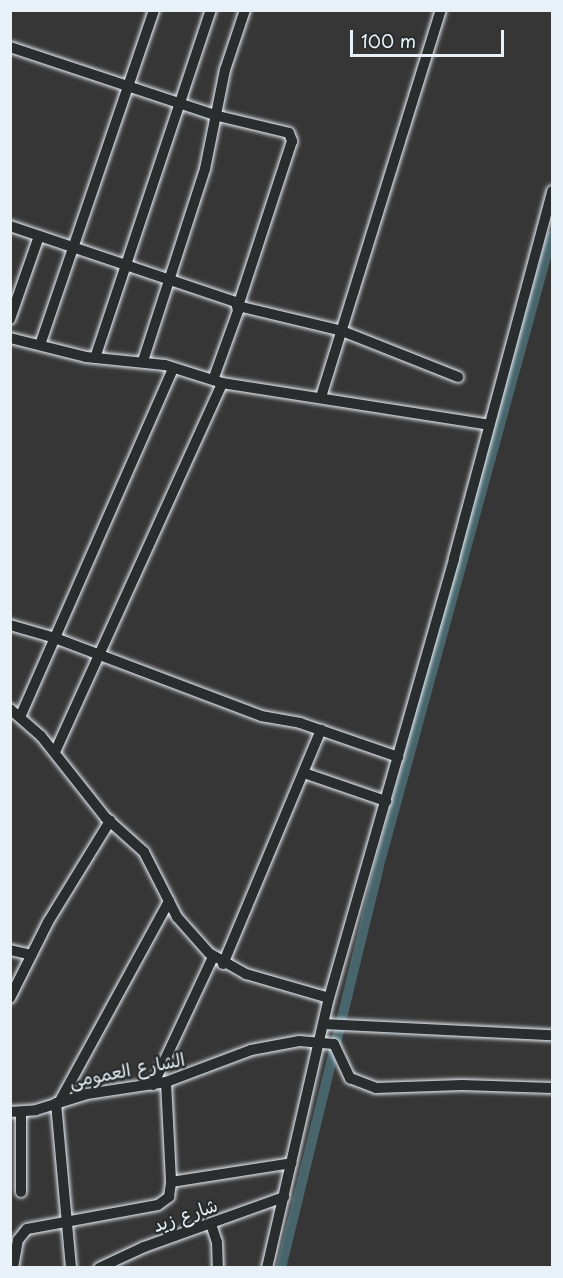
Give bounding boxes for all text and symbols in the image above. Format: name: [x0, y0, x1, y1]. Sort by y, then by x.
scale bar: [353, 18, 508, 56]
text: 100 m: [361, 27, 416, 54]
street label: الشارع العمومى: [67, 1048, 187, 1092]
street label: شارع زيد: [150, 1194, 220, 1236]

